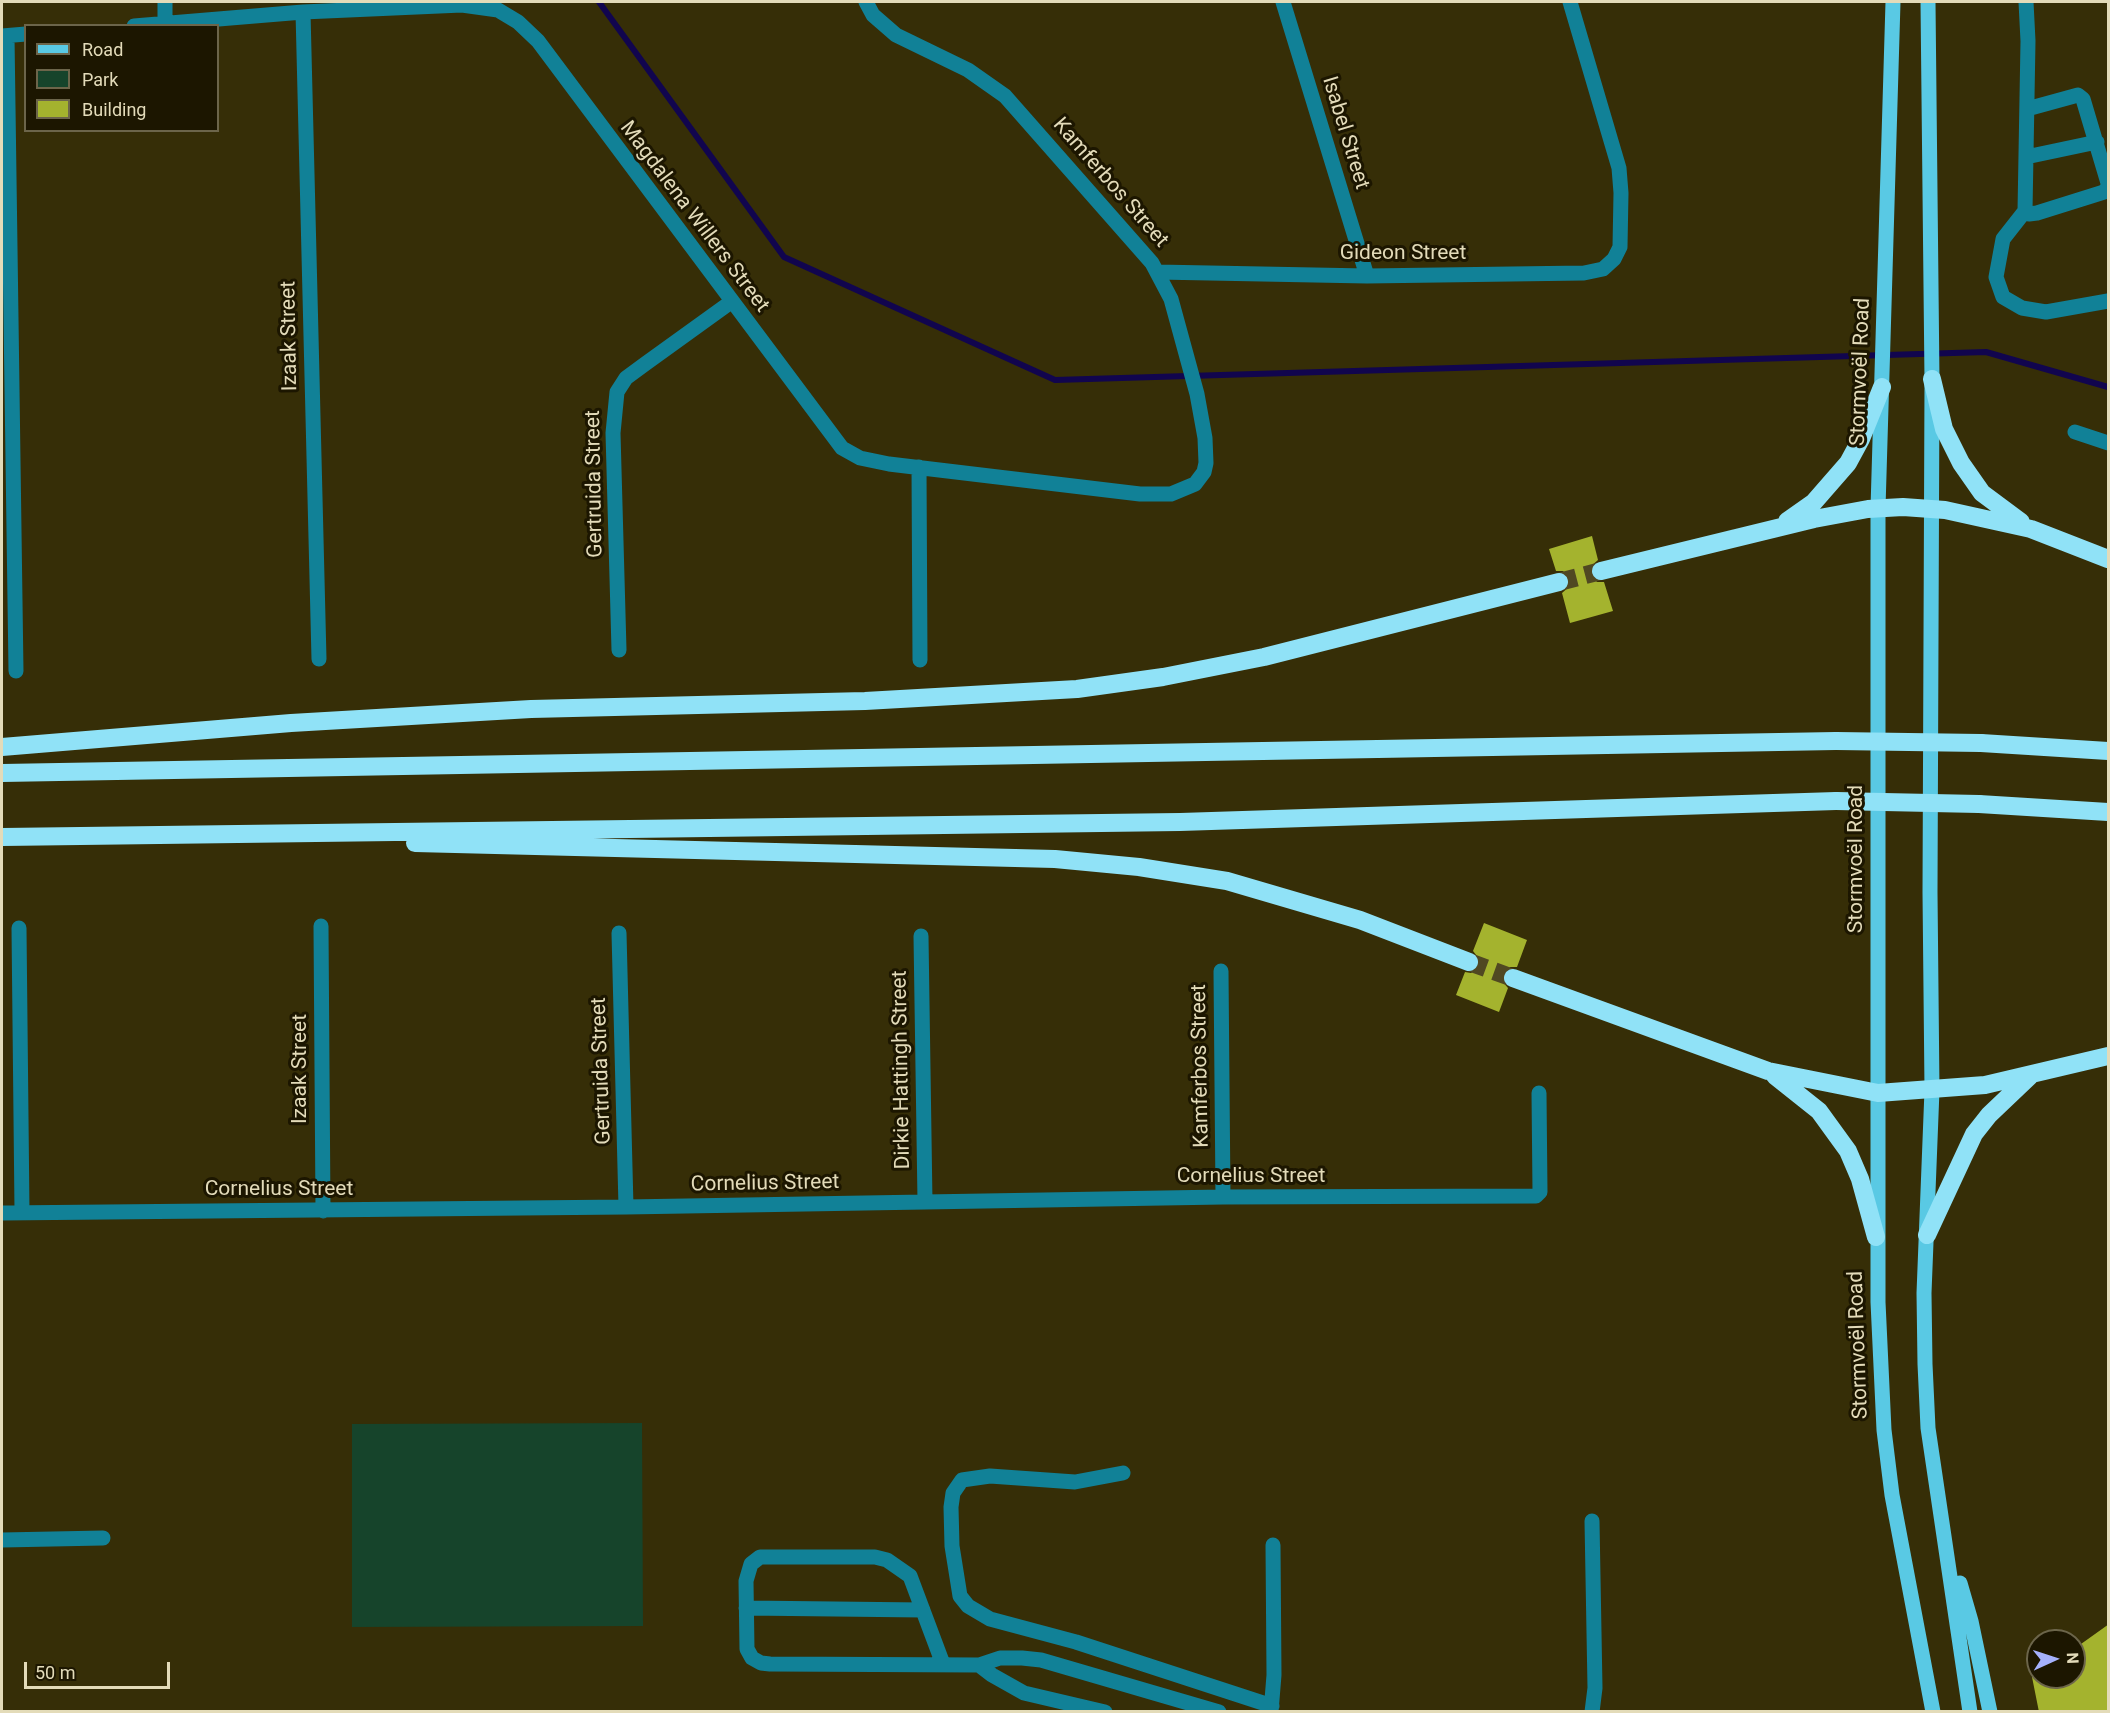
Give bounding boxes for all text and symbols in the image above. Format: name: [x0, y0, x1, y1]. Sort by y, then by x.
legend: [24, 24, 219, 132]
text: Road: [82, 39, 123, 60]
text: Park: [82, 69, 118, 90]
street label: Isabel Street: [1316, 74, 1374, 192]
text: Building: [82, 99, 146, 120]
street label: Kamferbos Street: [1047, 113, 1173, 253]
street label: Magdalena Willers Street: [614, 116, 774, 318]
street label: Gideon Street: [1340, 241, 1466, 267]
street label: Izaak Street: [276, 281, 304, 391]
street label: Stormvoël Road: [1846, 297, 1876, 447]
street label: Gertruida Street: [581, 410, 609, 558]
street label: Stormvoël Road: [1844, 785, 1870, 933]
street label: Dirkie Hattingh Street: [888, 970, 916, 1170]
street label: Kamferbos Street: [1187, 984, 1215, 1148]
street label: Gertruida Street: [587, 997, 617, 1145]
street label: Izaak Street: [288, 1014, 314, 1124]
street label: Cornelius Street: [1177, 1164, 1325, 1190]
street label: Cornelius Street: [690, 1170, 840, 1198]
street label: Cornelius Street: [205, 1177, 353, 1203]
street label: Stormvoël Road: [1844, 1270, 1874, 1420]
north arrow: [2026, 1629, 2086, 1689]
scale bar: [27, 1650, 172, 1688]
text: N: [2063, 1652, 2082, 1664]
text: 50 m: [35, 1662, 75, 1683]

